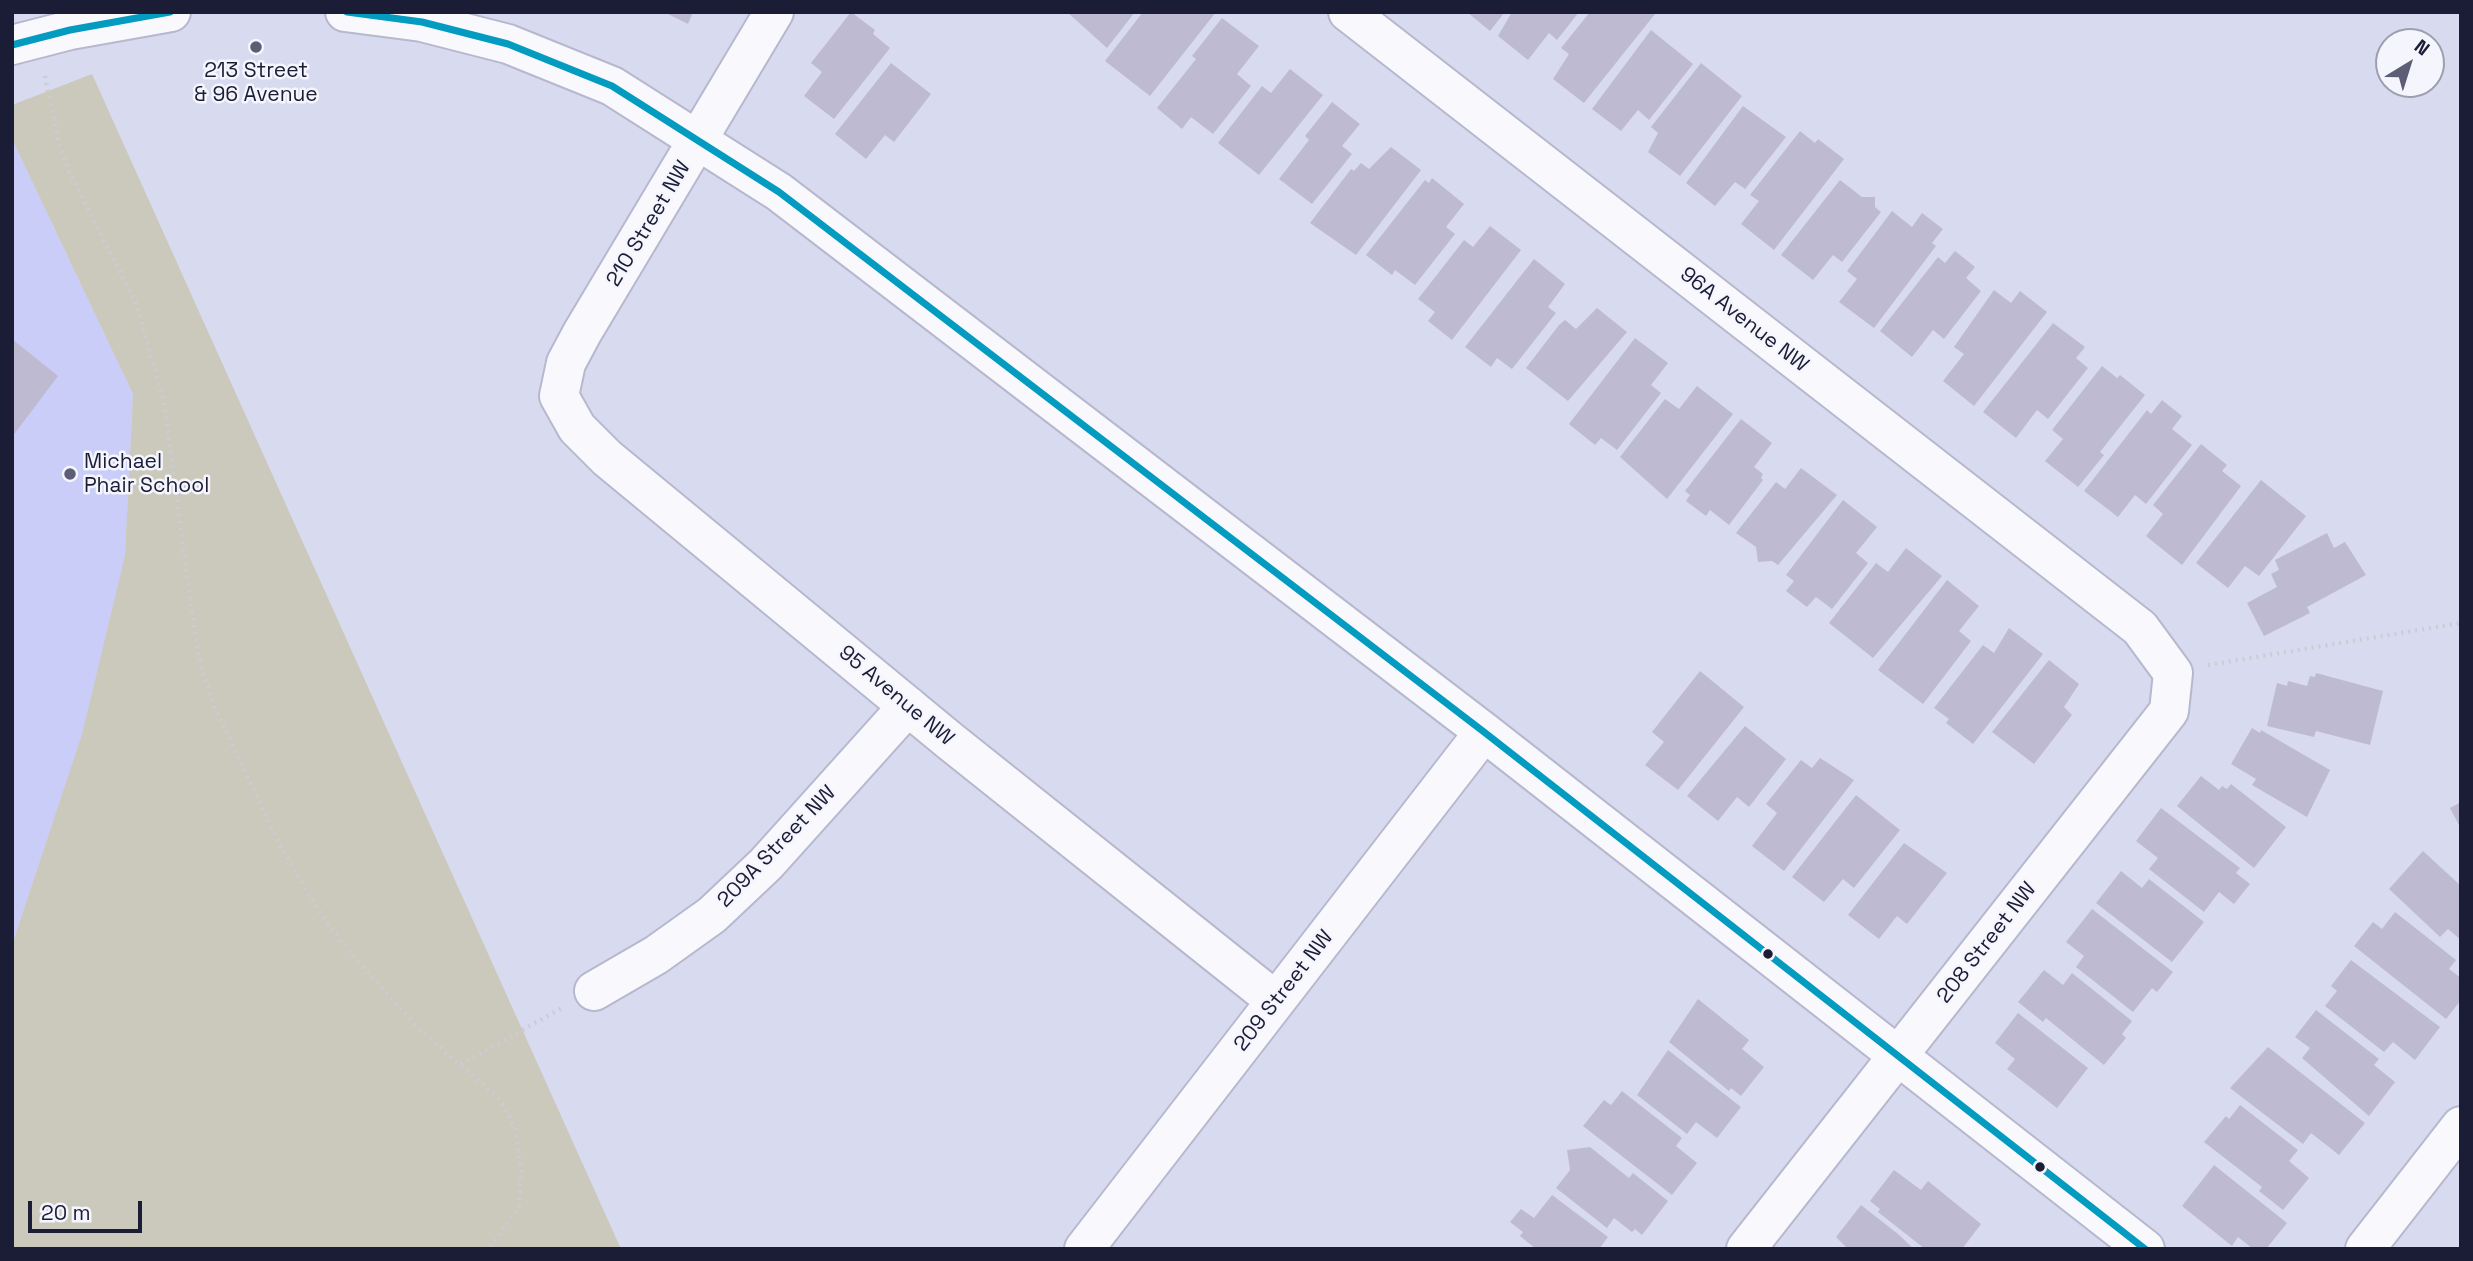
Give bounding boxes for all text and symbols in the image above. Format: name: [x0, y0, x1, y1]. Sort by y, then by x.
north arrow: [2375, 28, 2445, 98]
text: N: [2409, 34, 2435, 61]
marker: 213 Street & 96 Avenue: [248, 39, 264, 55]
place label: 213 Street & 96 Avenue: [194, 58, 318, 108]
street label: 210 Street NW: [602, 157, 696, 291]
street label: 96A Avenue NW: [1675, 262, 1813, 378]
place label: Michael Phair School: [84, 449, 209, 499]
marker: Michael Phair School: [62, 466, 78, 482]
street label: 95 Avenue NW: [833, 640, 959, 752]
street label: 209A Street NW: [713, 781, 841, 913]
street label: 208 Street NW: [1932, 878, 2042, 1008]
street label: 209 Street NW: [1229, 926, 1339, 1056]
unlabelled marker: [1761, 947, 1775, 961]
unlabelled marker: [2033, 1160, 2047, 1174]
scale bar: [32, 1188, 145, 1232]
text: 20 m: [41, 1199, 91, 1226]

